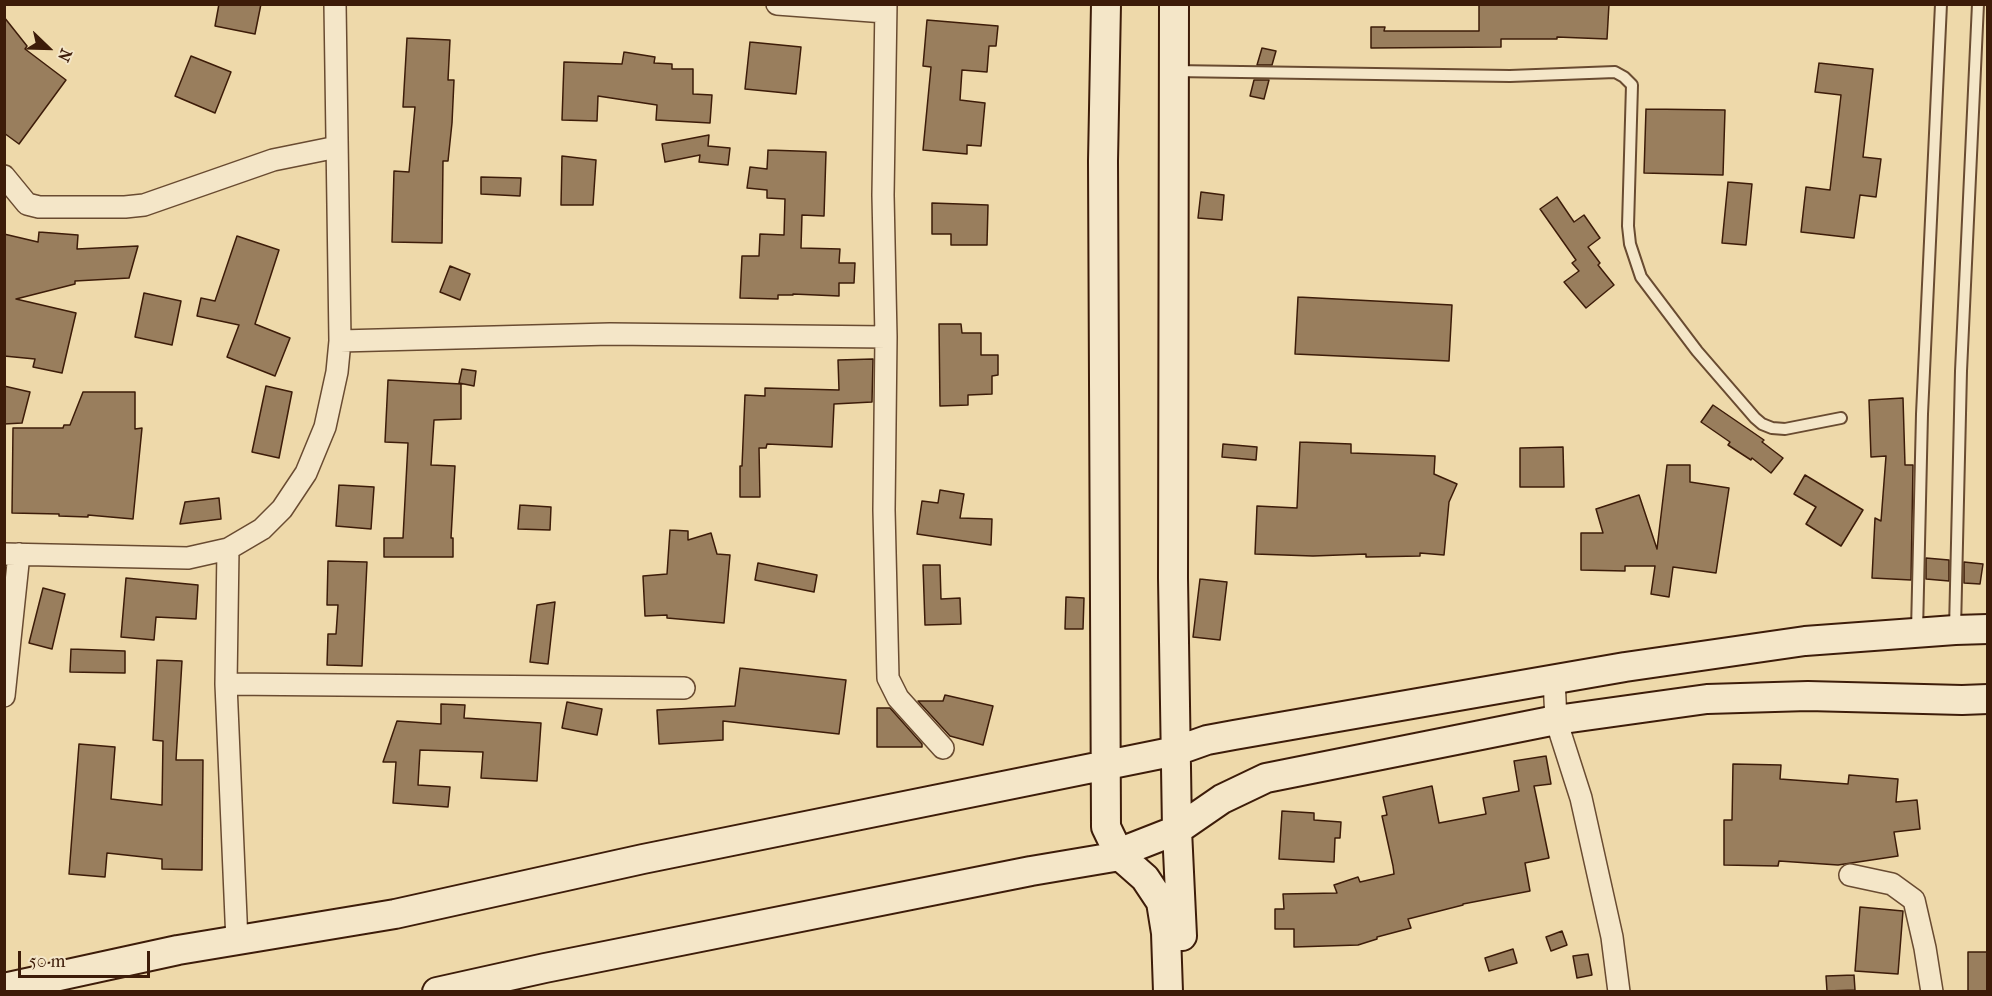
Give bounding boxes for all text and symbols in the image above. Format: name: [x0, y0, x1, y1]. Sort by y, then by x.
north arrow: [18, 18, 78, 78]
text: N: [54, 46, 76, 65]
scale bar: [21, 939, 153, 977]
text: 50 m: [29, 951, 65, 972]

